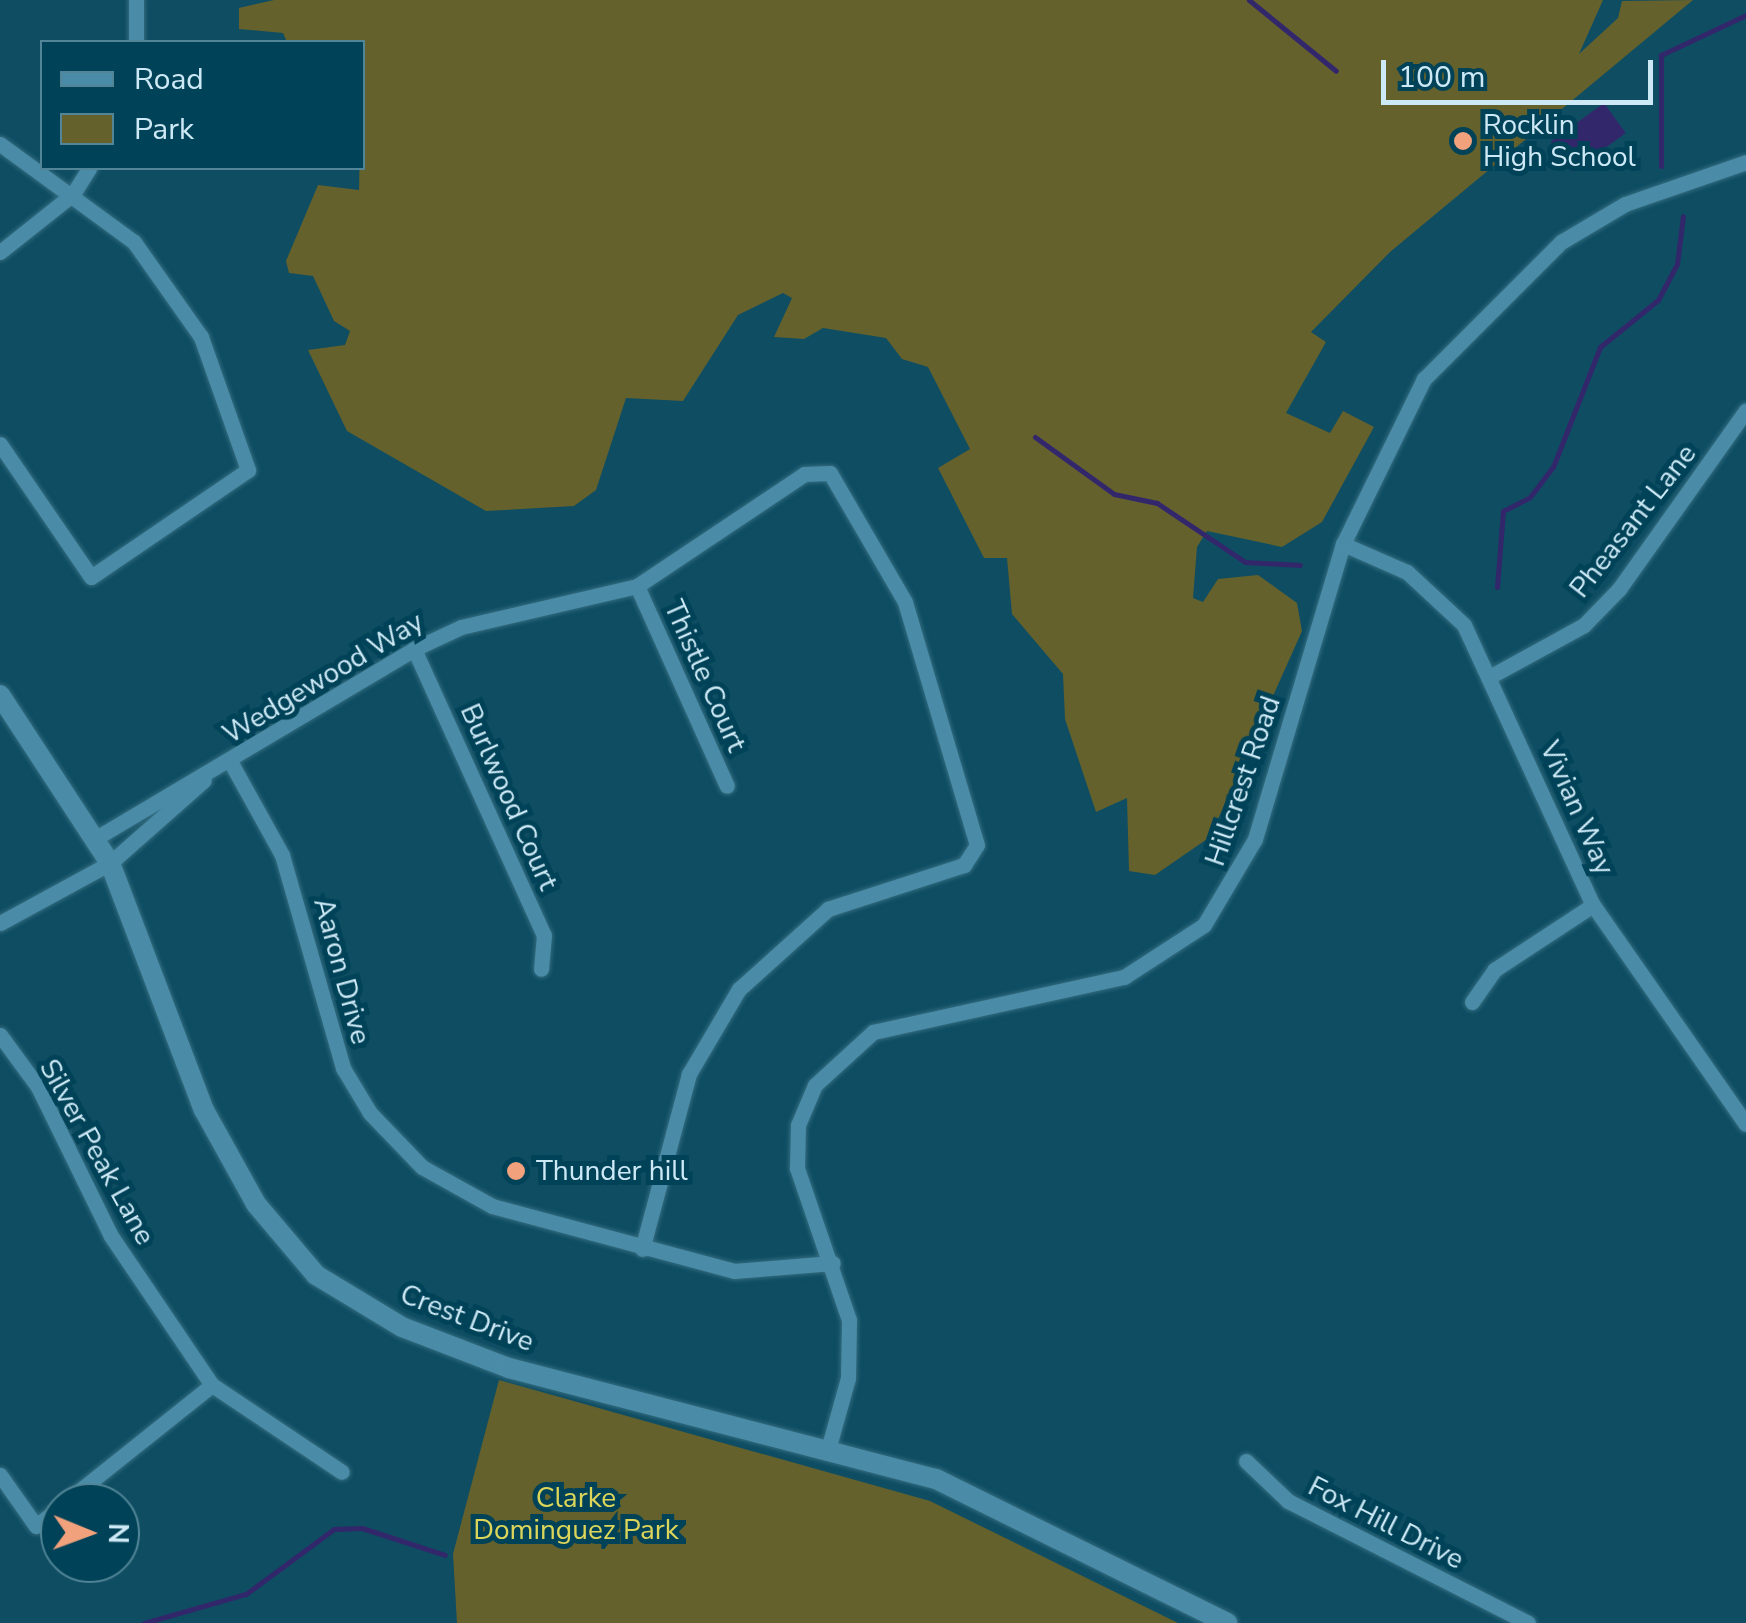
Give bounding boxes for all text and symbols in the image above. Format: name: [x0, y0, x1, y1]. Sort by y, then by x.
legend: [40, 40, 365, 170]
scale bar: [1386, 40, 1658, 102]
text: 100 m: [1398, 57, 1485, 98]
text: Road: [134, 59, 204, 100]
place label: Rocklin High School: [1483, 108, 1636, 174]
text: Park: [134, 109, 194, 150]
marker: Rocklin High School: [1452, 130, 1474, 152]
street label: Pheasant Lane: [1563, 438, 1703, 604]
street label: Thistle Court: [657, 595, 753, 757]
street label: Wedgewood Way: [217, 605, 429, 751]
street label: Hillcrest Road: [1198, 692, 1288, 870]
street label: Burlwood Court: [453, 699, 565, 895]
street label: Vivian Way: [1533, 736, 1621, 880]
street label: Aaron Drive: [306, 894, 378, 1048]
street label: Silver Peak Lane: [32, 1053, 162, 1251]
place label: Thunder hill: [536, 1154, 688, 1188]
marker: Thunder hill: [505, 1160, 527, 1182]
street label: Crest Drive: [395, 1277, 539, 1359]
street label: Fox Hill Drive: [1303, 1469, 1469, 1577]
park label: Clarke Dominguez Park: [473, 1481, 679, 1547]
north arrow: [40, 1483, 140, 1583]
text: N: [99, 1523, 137, 1544]

